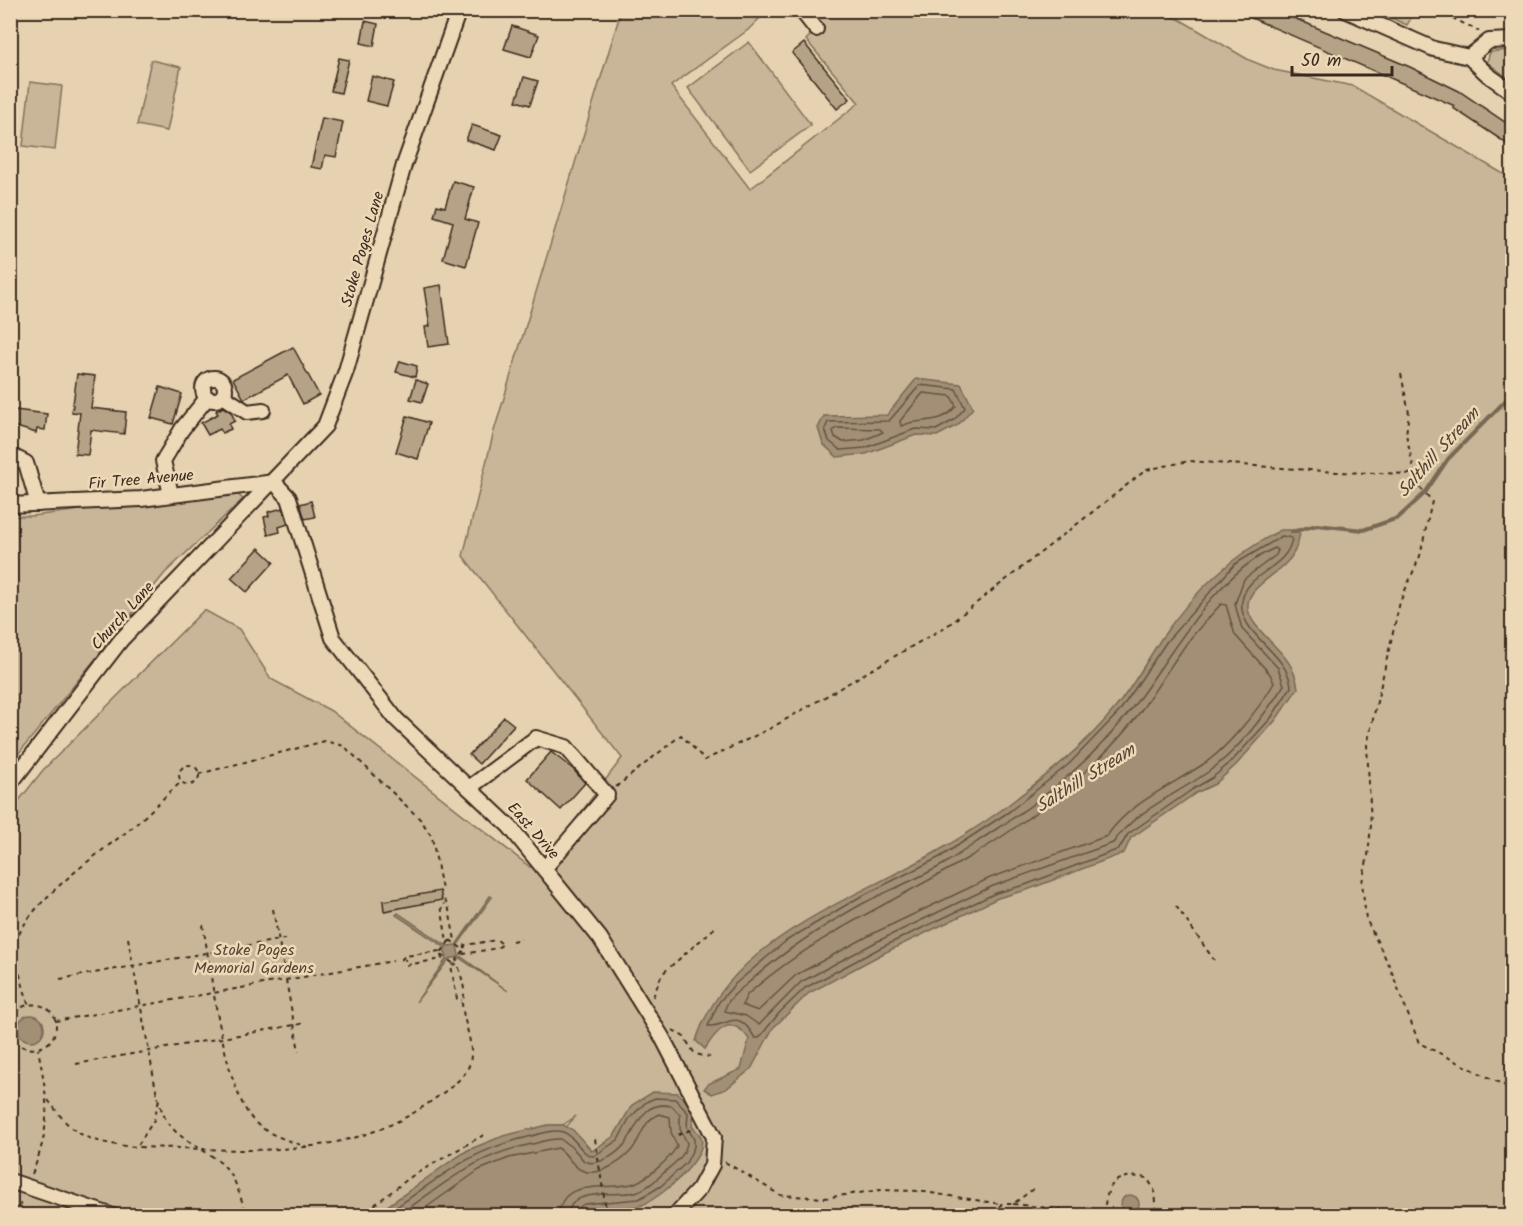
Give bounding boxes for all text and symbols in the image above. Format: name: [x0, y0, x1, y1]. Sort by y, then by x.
scale bar: [1292, 39, 1392, 77]
text: 50 m: [1301, 47, 1341, 76]
street label: Stoke Poges Lane: [335, 188, 391, 310]
water label: Salthill Stream: [1391, 400, 1489, 505]
street label: Fir Tree Avenue: [87, 463, 195, 497]
street label: Church Lane: [85, 576, 161, 656]
water label: Salthill Stream: [1031, 736, 1143, 821]
street label: East Drive: [501, 797, 565, 865]
park label: Stoke Poges Memorial Gardens: [194, 938, 314, 981]

